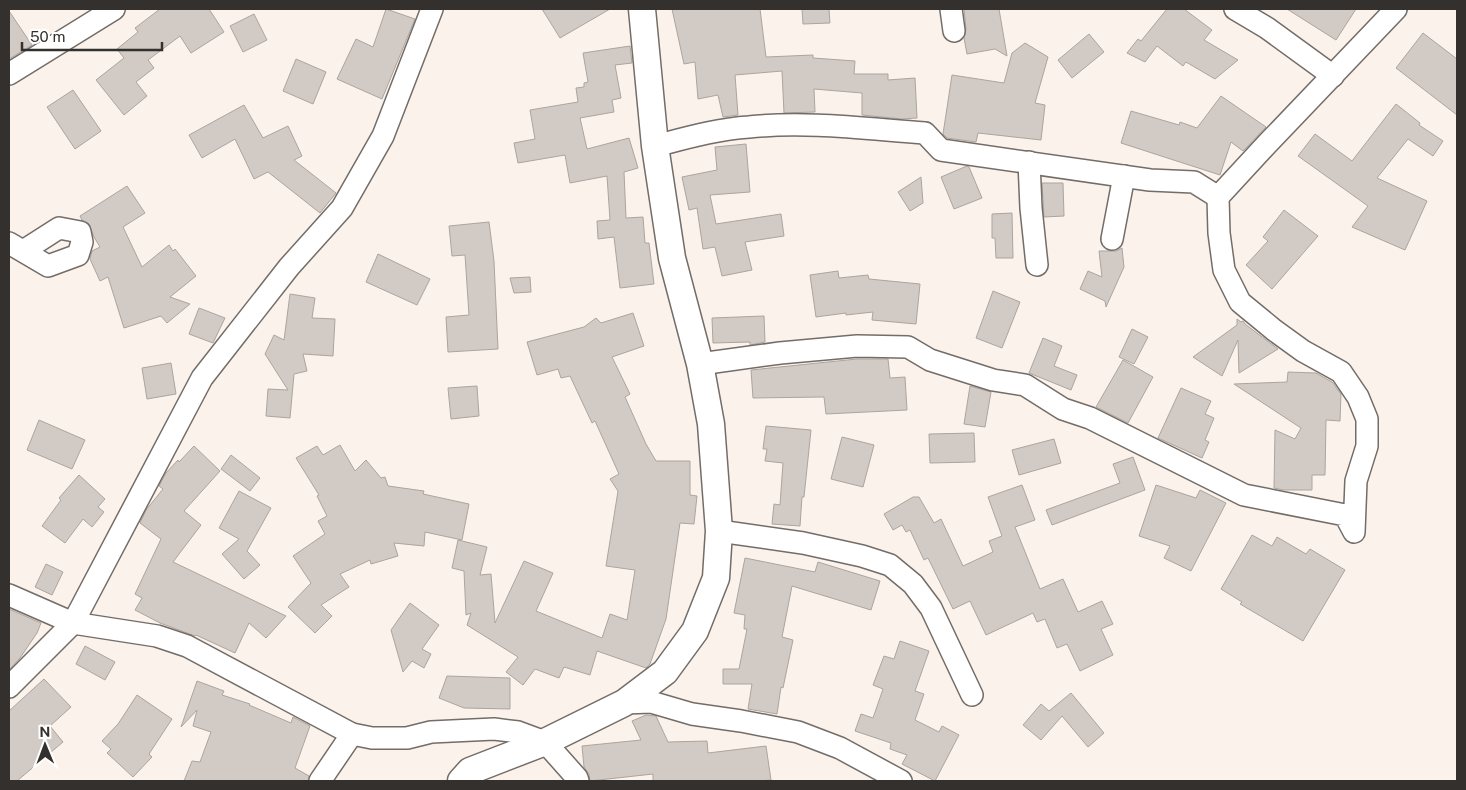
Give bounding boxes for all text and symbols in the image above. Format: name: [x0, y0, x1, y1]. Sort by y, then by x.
scale bar: [22, 20, 162, 52]
text: 50 m: [30, 28, 65, 45]
north arrow: [20, 720, 70, 770]
text: N: [39, 724, 50, 740]

